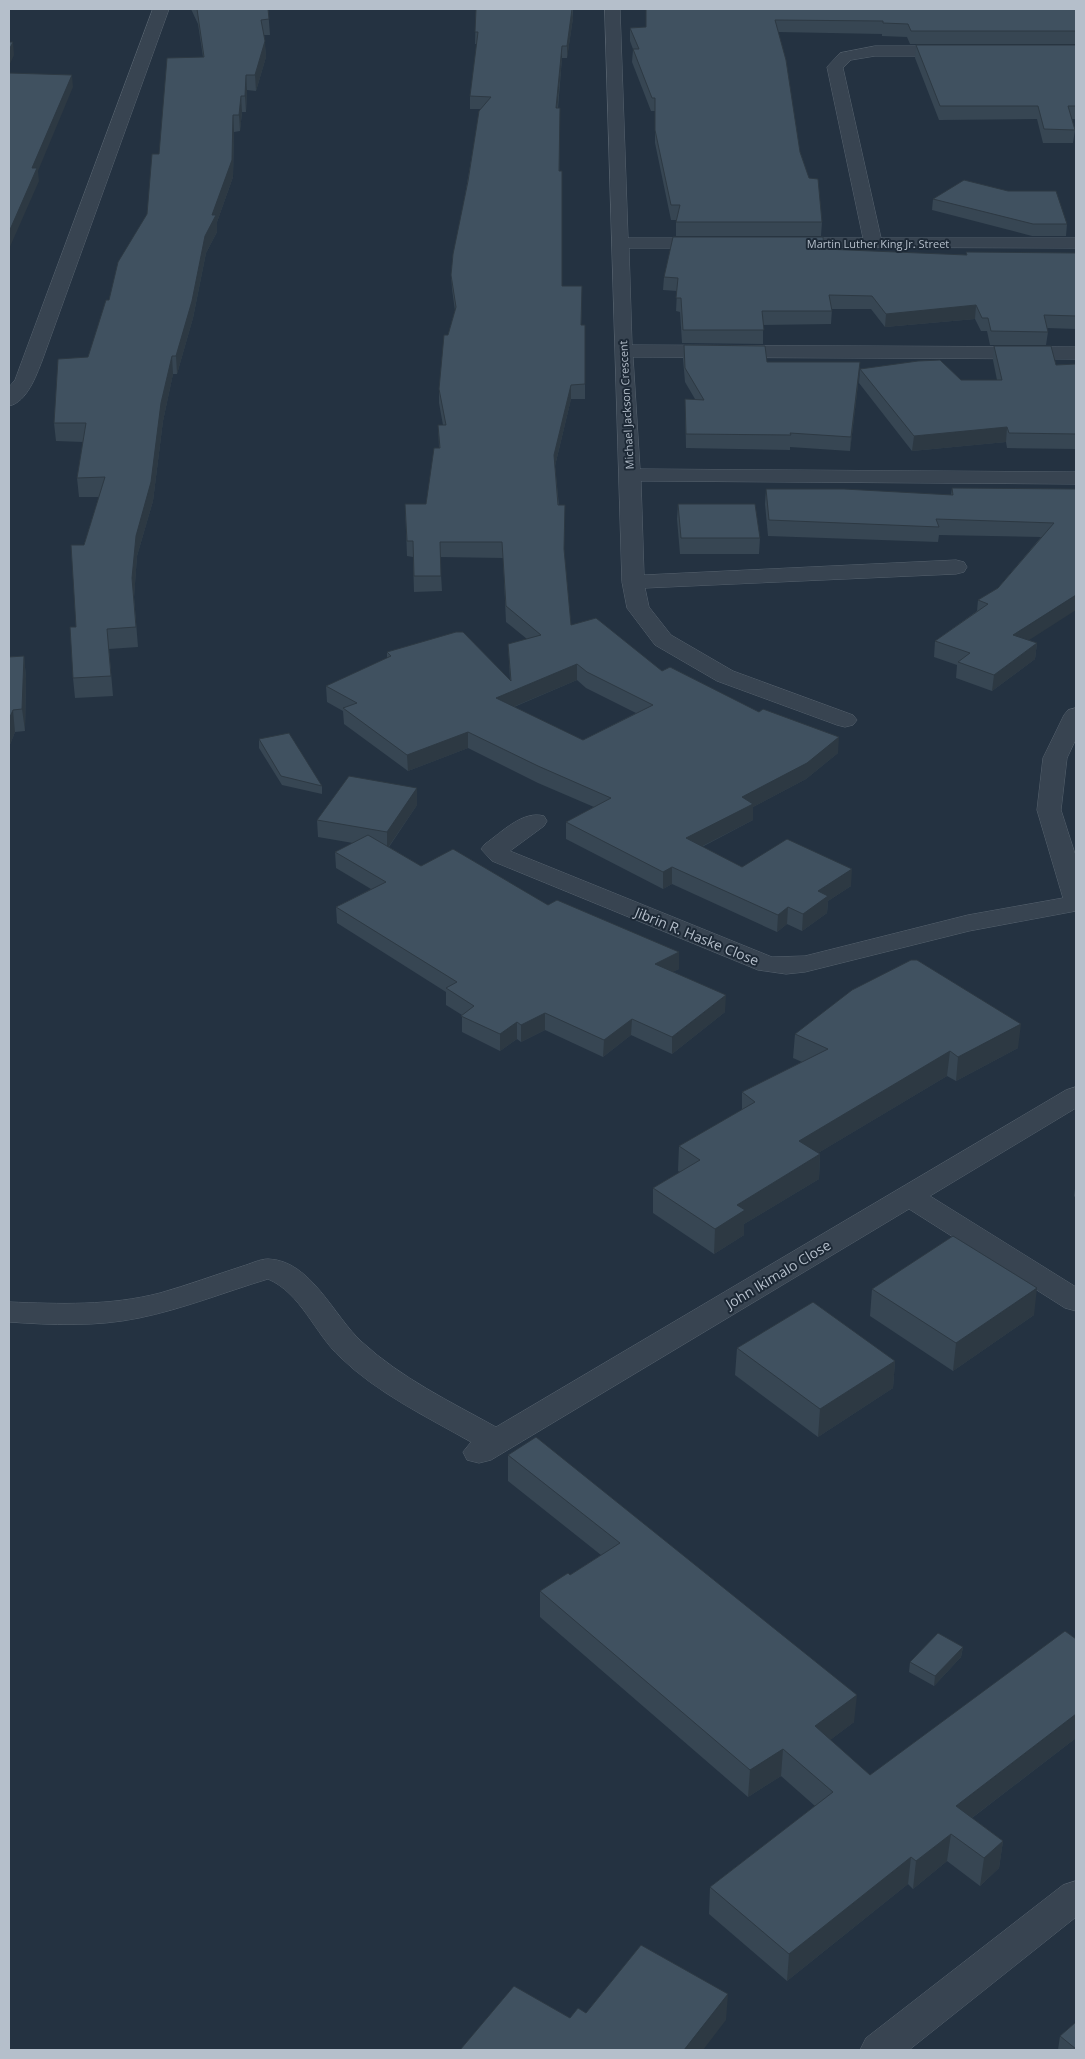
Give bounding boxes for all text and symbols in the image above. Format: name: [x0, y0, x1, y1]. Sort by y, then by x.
street label: Martin Luther King Jr. Street: [807, 236, 949, 251]
street label: Michael Jackson Crescent: [615, 340, 637, 470]
street label: Jibrin R. Haske Close: [630, 902, 762, 970]
street label: John Ikimalo Close: [720, 1235, 834, 1314]

